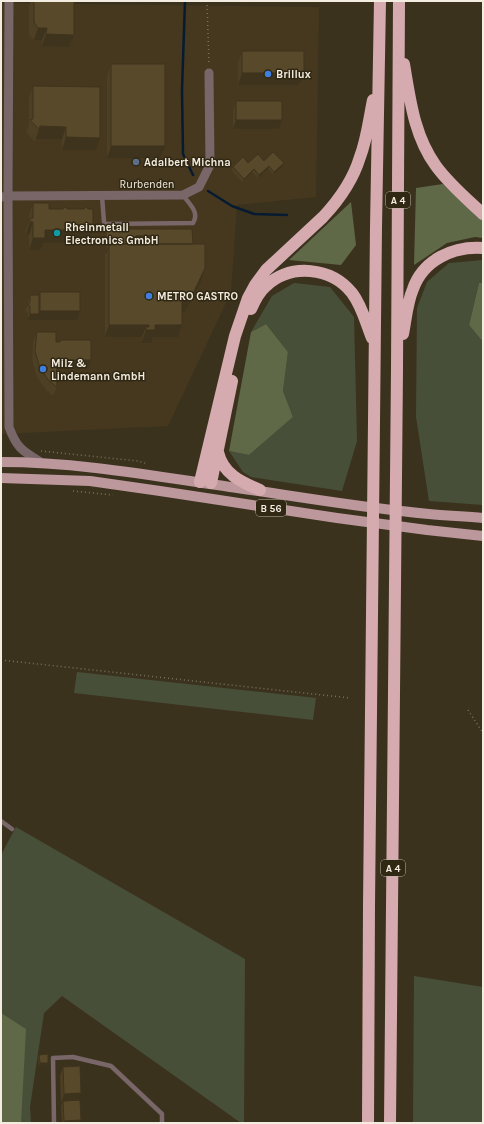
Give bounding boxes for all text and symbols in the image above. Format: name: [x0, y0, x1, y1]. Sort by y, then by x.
place label: Brillux: [276, 68, 311, 81]
marker: Brillux: [263, 69, 273, 79]
place label: Adalbert Michna: [144, 156, 231, 169]
marker: Adalbert Michna: [131, 157, 141, 167]
street label: Rurbenden: [120, 178, 174, 191]
road number: A 4: [386, 192, 410, 208]
place label: Rheinmetall Electronics GmbH: [65, 221, 159, 247]
marker: Rheinmetall Electronics GmbH: [52, 228, 62, 238]
place label: METRO GASTRO: [157, 290, 238, 303]
marker: METRO GASTRO: [144, 291, 154, 301]
place label: Milz & Lindemann GmbH: [51, 357, 145, 383]
marker: Milz & Lindemann GmbH: [38, 364, 48, 374]
road number: B 56: [256, 500, 286, 516]
road number: A 4: [381, 860, 405, 876]

